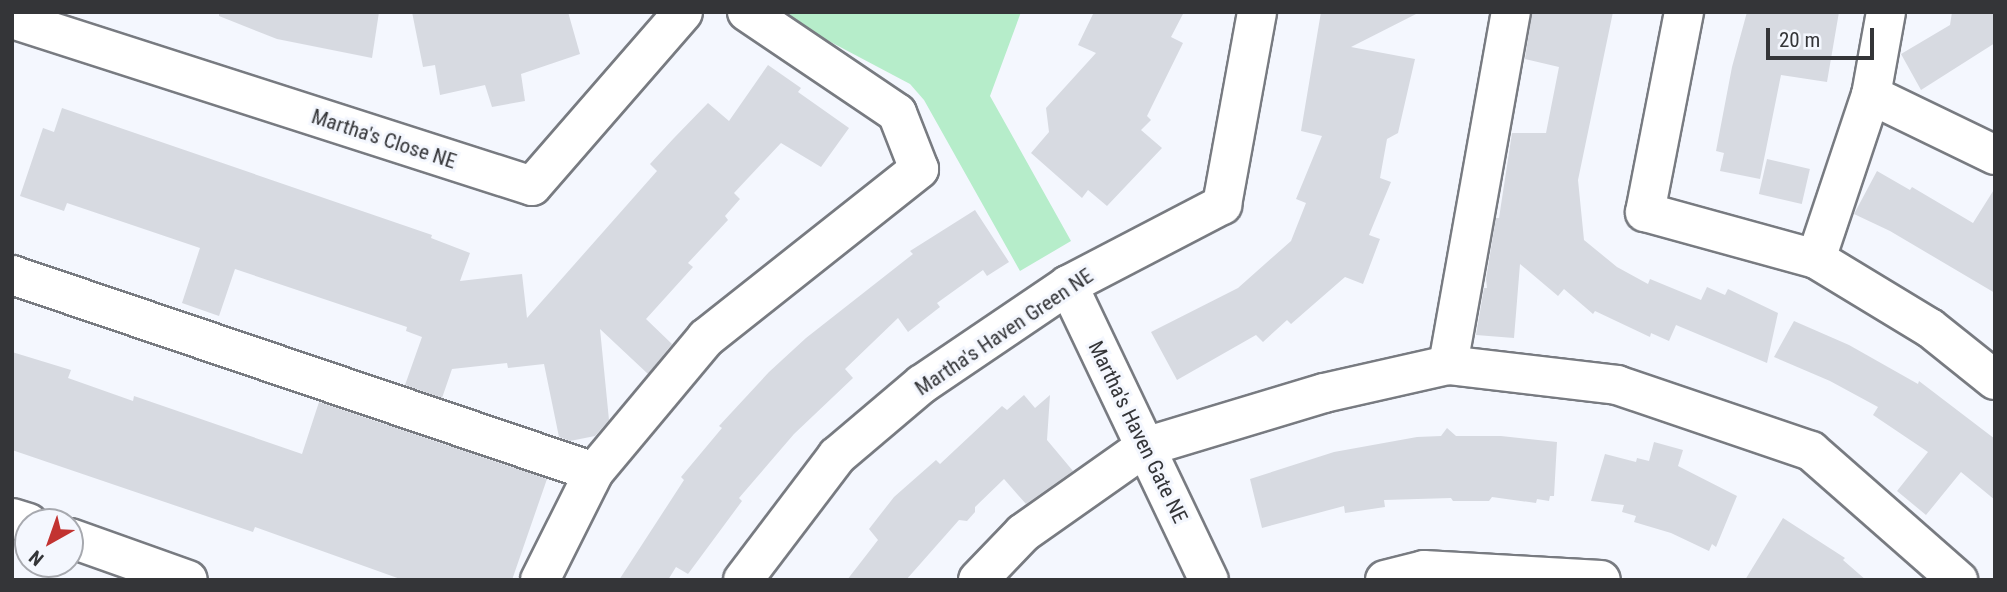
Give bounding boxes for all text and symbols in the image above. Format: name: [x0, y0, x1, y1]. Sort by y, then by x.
scale bar: [1769, 14, 1878, 58]
text: 20 m: [1779, 28, 1820, 52]
street label: Martha's Close NE: [308, 104, 460, 174]
street label: Martha's Haven Green NE: [910, 263, 1098, 401]
street label: Martha's Haven Gate NE: [1083, 337, 1193, 527]
north arrow: [14, 508, 84, 578]
text: N: [25, 545, 48, 570]

